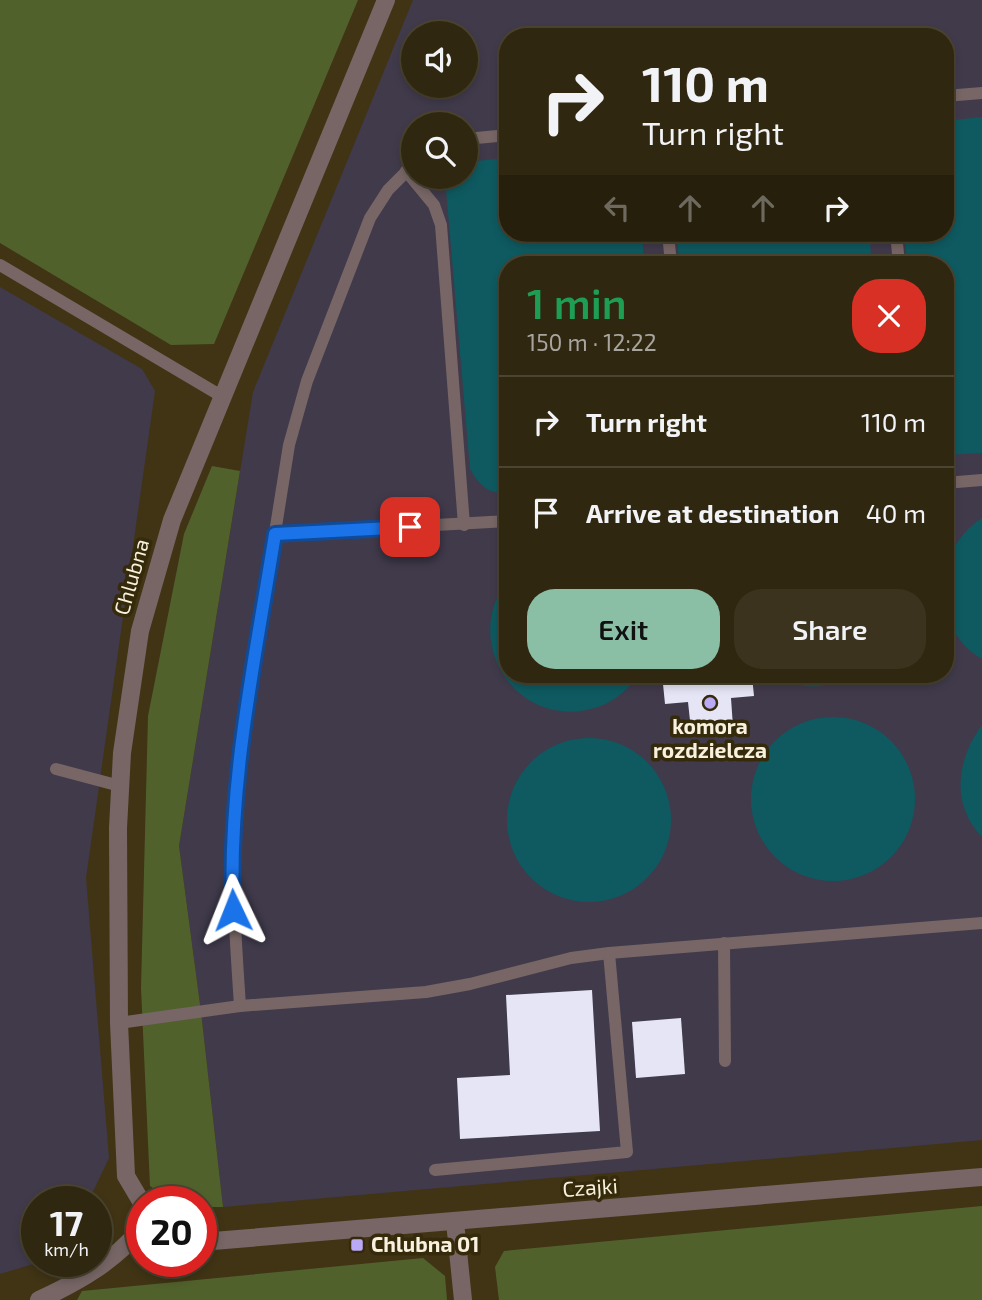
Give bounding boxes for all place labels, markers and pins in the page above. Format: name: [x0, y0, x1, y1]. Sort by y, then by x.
pin: [380, 497, 440, 557]
marker: komora rozdzielcza: [702, 695, 718, 711]
place label: komora rozdzielcza: [653, 713, 767, 762]
place label: Chlubna 01: [371, 1231, 479, 1256]
marker: Chlubna 01: [349, 1237, 365, 1253]

